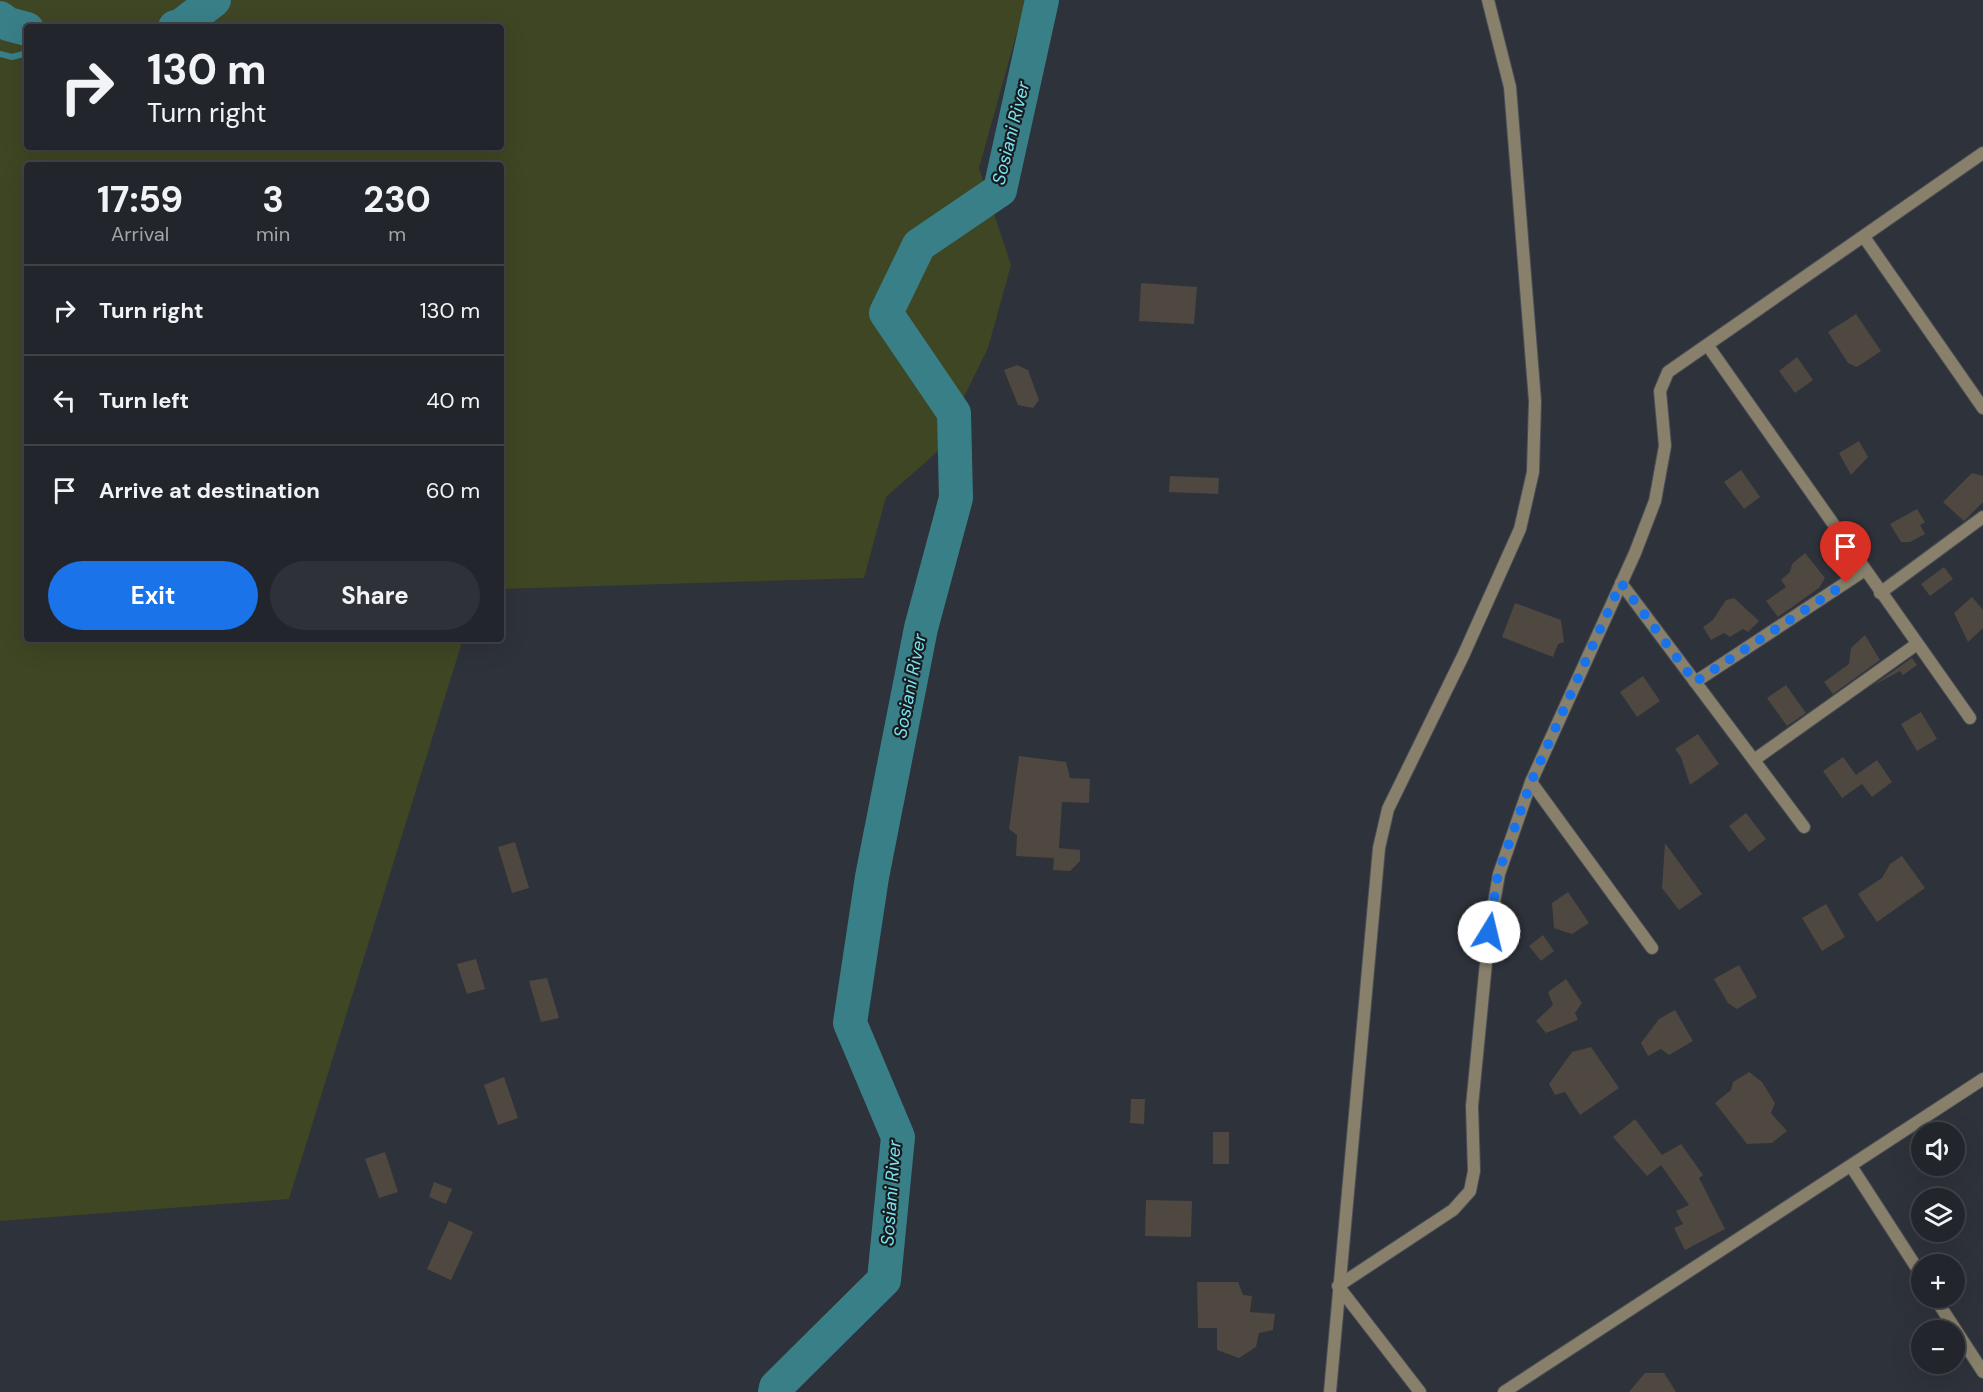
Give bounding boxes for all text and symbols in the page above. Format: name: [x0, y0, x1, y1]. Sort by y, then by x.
text: 130 m: [147, 42, 267, 97]
icon: right: [48, 48, 126, 126]
water label: Sosiani River: [987, 78, 1036, 187]
text: Turn right: [147, 95, 267, 130]
text: 17:59: [97, 176, 183, 223]
text: 3: [262, 176, 284, 223]
text: 230: [363, 176, 431, 223]
text: Arrival: [111, 221, 169, 247]
text: min: [256, 221, 290, 247]
text: m: [388, 221, 406, 247]
icon: right: [48, 294, 81, 327]
text: Turn right: [99, 296, 204, 325]
text: 130 m: [420, 296, 480, 325]
icon: left: [48, 384, 81, 417]
text: Turn left: [99, 386, 189, 415]
text: 40 m: [426, 386, 480, 415]
icon: arrive: [48, 474, 81, 507]
text: Arrive at destination: [99, 476, 320, 505]
text: 60 m: [426, 476, 480, 505]
pin: [1820, 521, 1871, 583]
icon: arrive: [1829, 530, 1862, 563]
button: Exit: [48, 561, 258, 630]
button: Share: [270, 561, 480, 630]
water label: Sosiani River: [888, 631, 932, 740]
position arrow: [1457, 900, 1521, 964]
map controls: [1911, 1122, 1965, 1374]
button: sound: [1911, 1122, 1965, 1176]
water label: Sosiani River: [875, 1138, 907, 1247]
button: layers: [1911, 1188, 1965, 1242]
button: +: [1911, 1254, 1965, 1308]
button: −: [1911, 1320, 1965, 1374]

